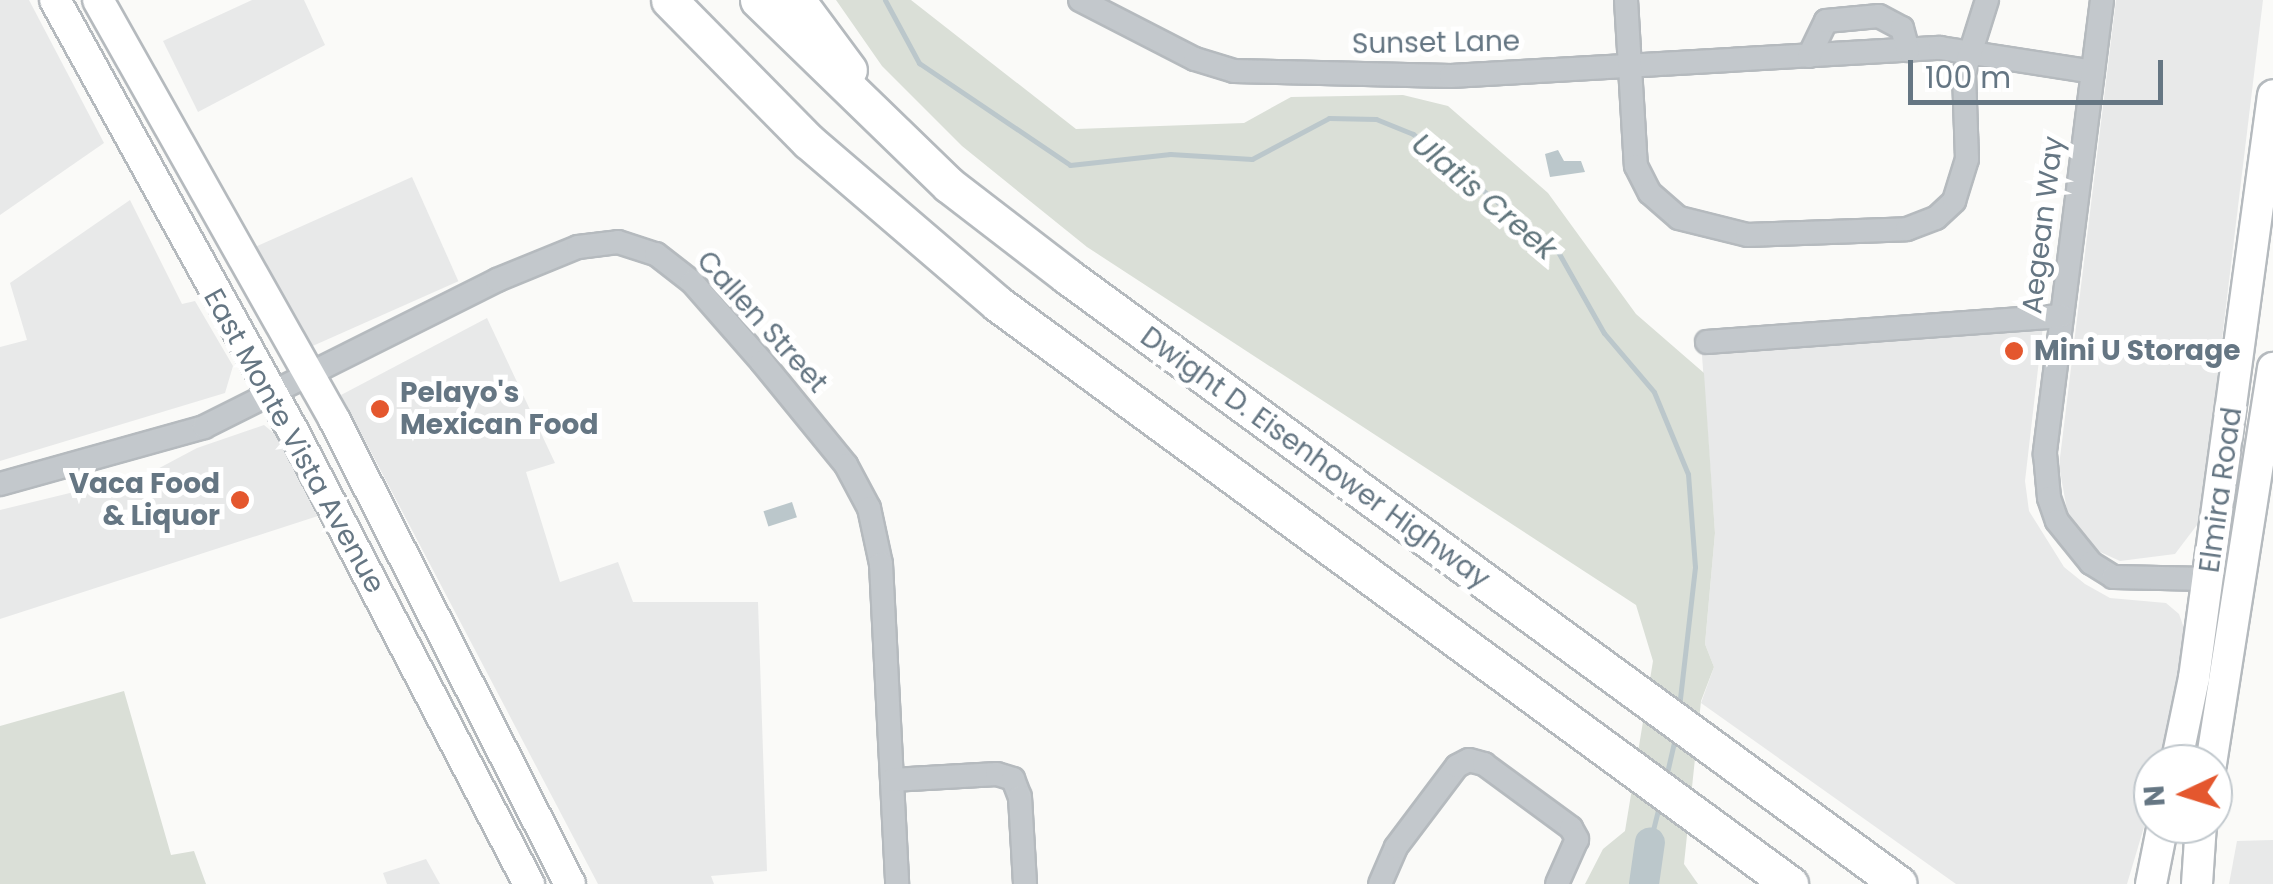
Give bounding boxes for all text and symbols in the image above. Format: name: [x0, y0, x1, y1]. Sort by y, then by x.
street label: Sunset Lane: [1352, 25, 1520, 61]
scale bar: [1913, 40, 2168, 102]
text: 100 m: [1925, 56, 2011, 99]
water label: Ulatis Creek: [1404, 126, 1564, 268]
street label: Aegean Way: [2015, 134, 2071, 316]
street label: Callen Street: [690, 244, 834, 400]
street label: East Monte Vista Avenue: [196, 283, 392, 599]
street label: Dwight D. Eisenhower Highway: [1134, 320, 1496, 596]
place label: Mini U Storage: [2034, 334, 2240, 368]
marker: Mini U Storage: [2003, 340, 2025, 362]
place label: Pelayo's Mexican Food: [400, 376, 598, 442]
marker: Pelayo's Mexican Food: [369, 398, 391, 420]
street label: Elmira Road: [2193, 405, 2249, 575]
place label: Vaca Food & Liquor: [69, 467, 220, 533]
marker: Vaca Food & Liquor: [229, 489, 251, 511]
north arrow: [2133, 744, 2233, 844]
text: N: [2134, 784, 2175, 808]

